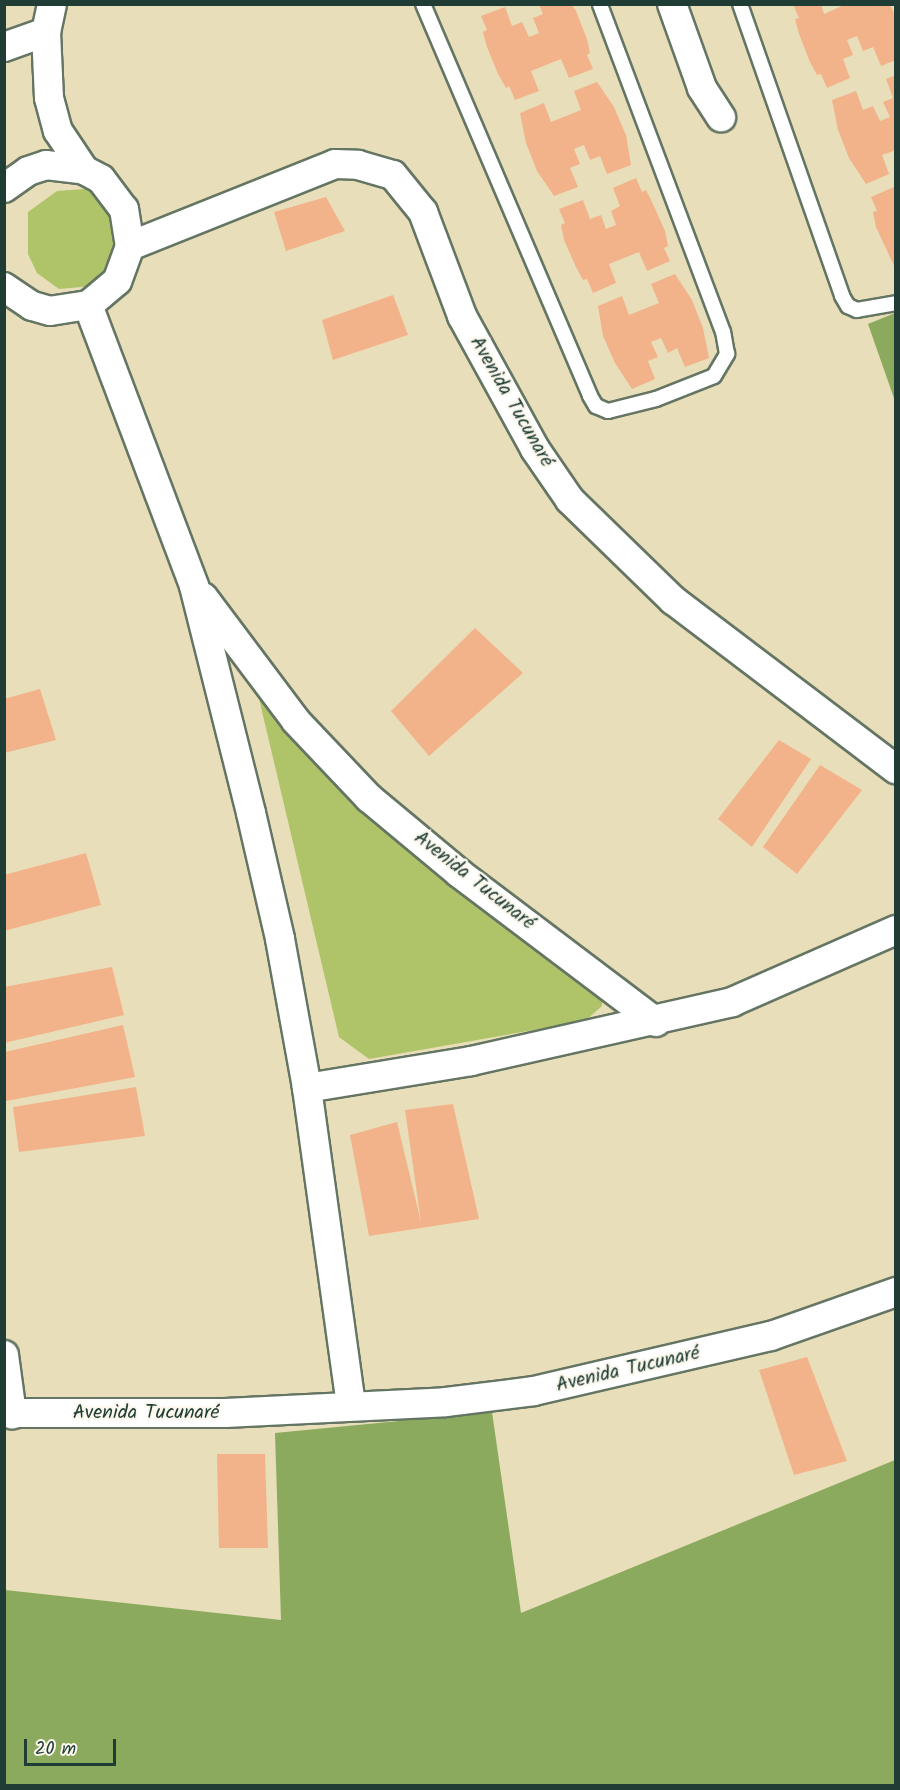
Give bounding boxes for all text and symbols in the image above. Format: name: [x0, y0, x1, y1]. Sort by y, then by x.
street label: Avenida Tucunaré: [464, 332, 558, 472]
street label: Avenida Tucunaré: [409, 826, 539, 936]
street label: Avenida Tucunaré: [554, 1342, 702, 1398]
street label: Avenida Tucunaré: [73, 1401, 219, 1425]
scale bar: [27, 1727, 118, 1765]
text: 20 m: [35, 1735, 76, 1764]

